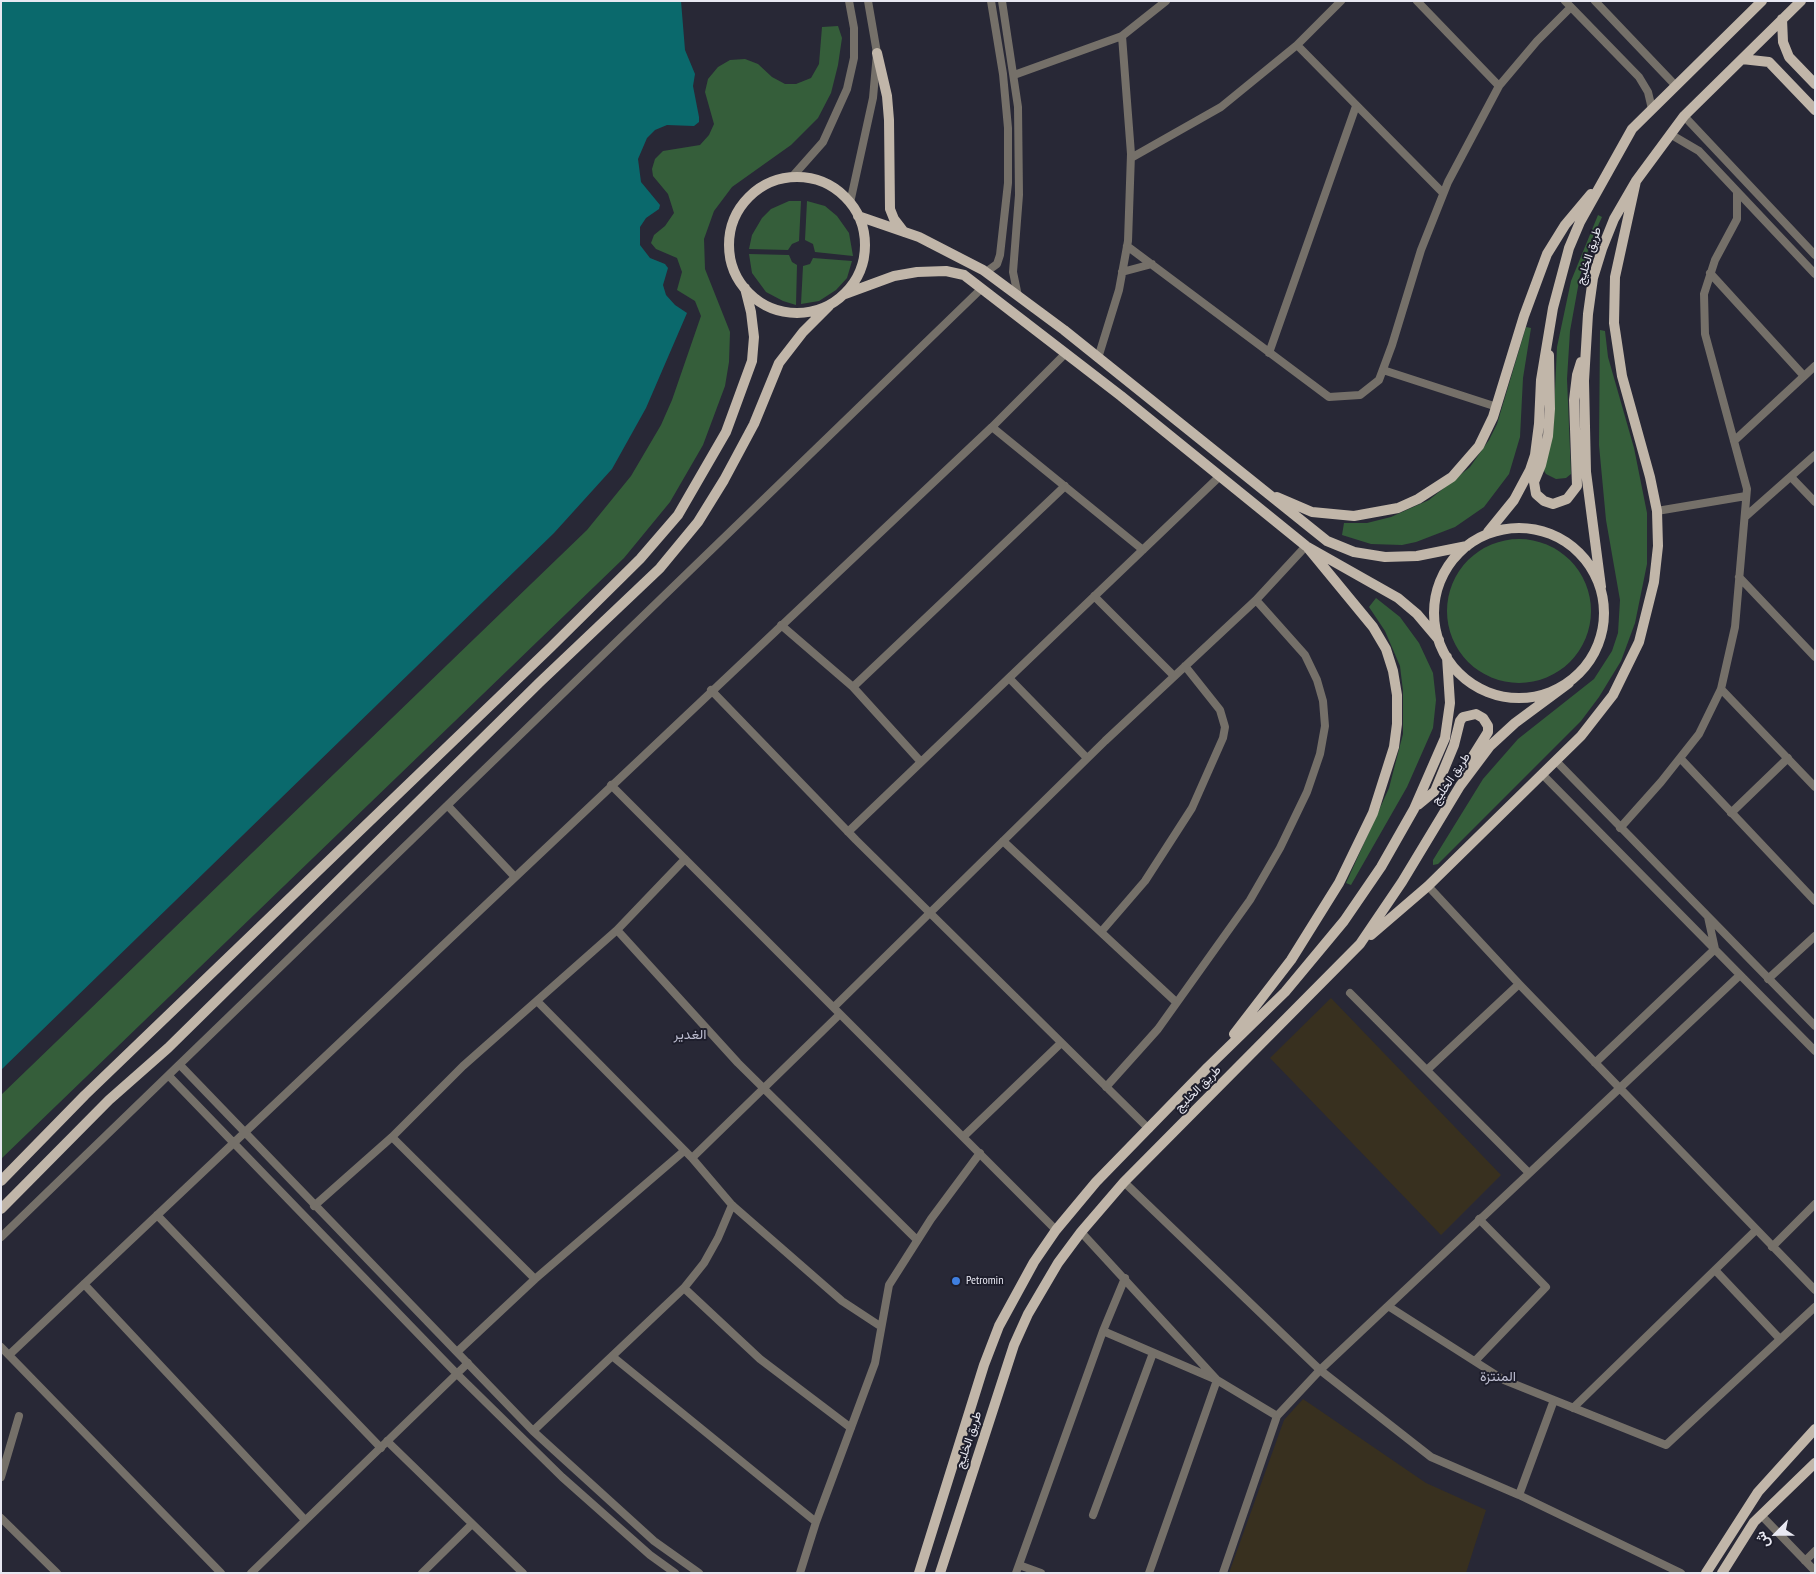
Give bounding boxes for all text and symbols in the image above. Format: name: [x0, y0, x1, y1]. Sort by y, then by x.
street label: طريق الخليج: [1573, 225, 1605, 287]
street label: طريق الخليج: [1428, 750, 1474, 808]
district label: الغدير: [674, 1027, 706, 1043]
street label: طريق الخليج: [1172, 1063, 1224, 1115]
place label: Petromin: [966, 1274, 1003, 1288]
marker: Petromin: [950, 1275, 962, 1287]
district label: المنتزة: [1480, 1369, 1516, 1385]
street label: طريق الخليج: [953, 1409, 985, 1471]
north arrow: [1751, 1509, 1801, 1559]
text: ش: [1751, 1529, 1774, 1551]

